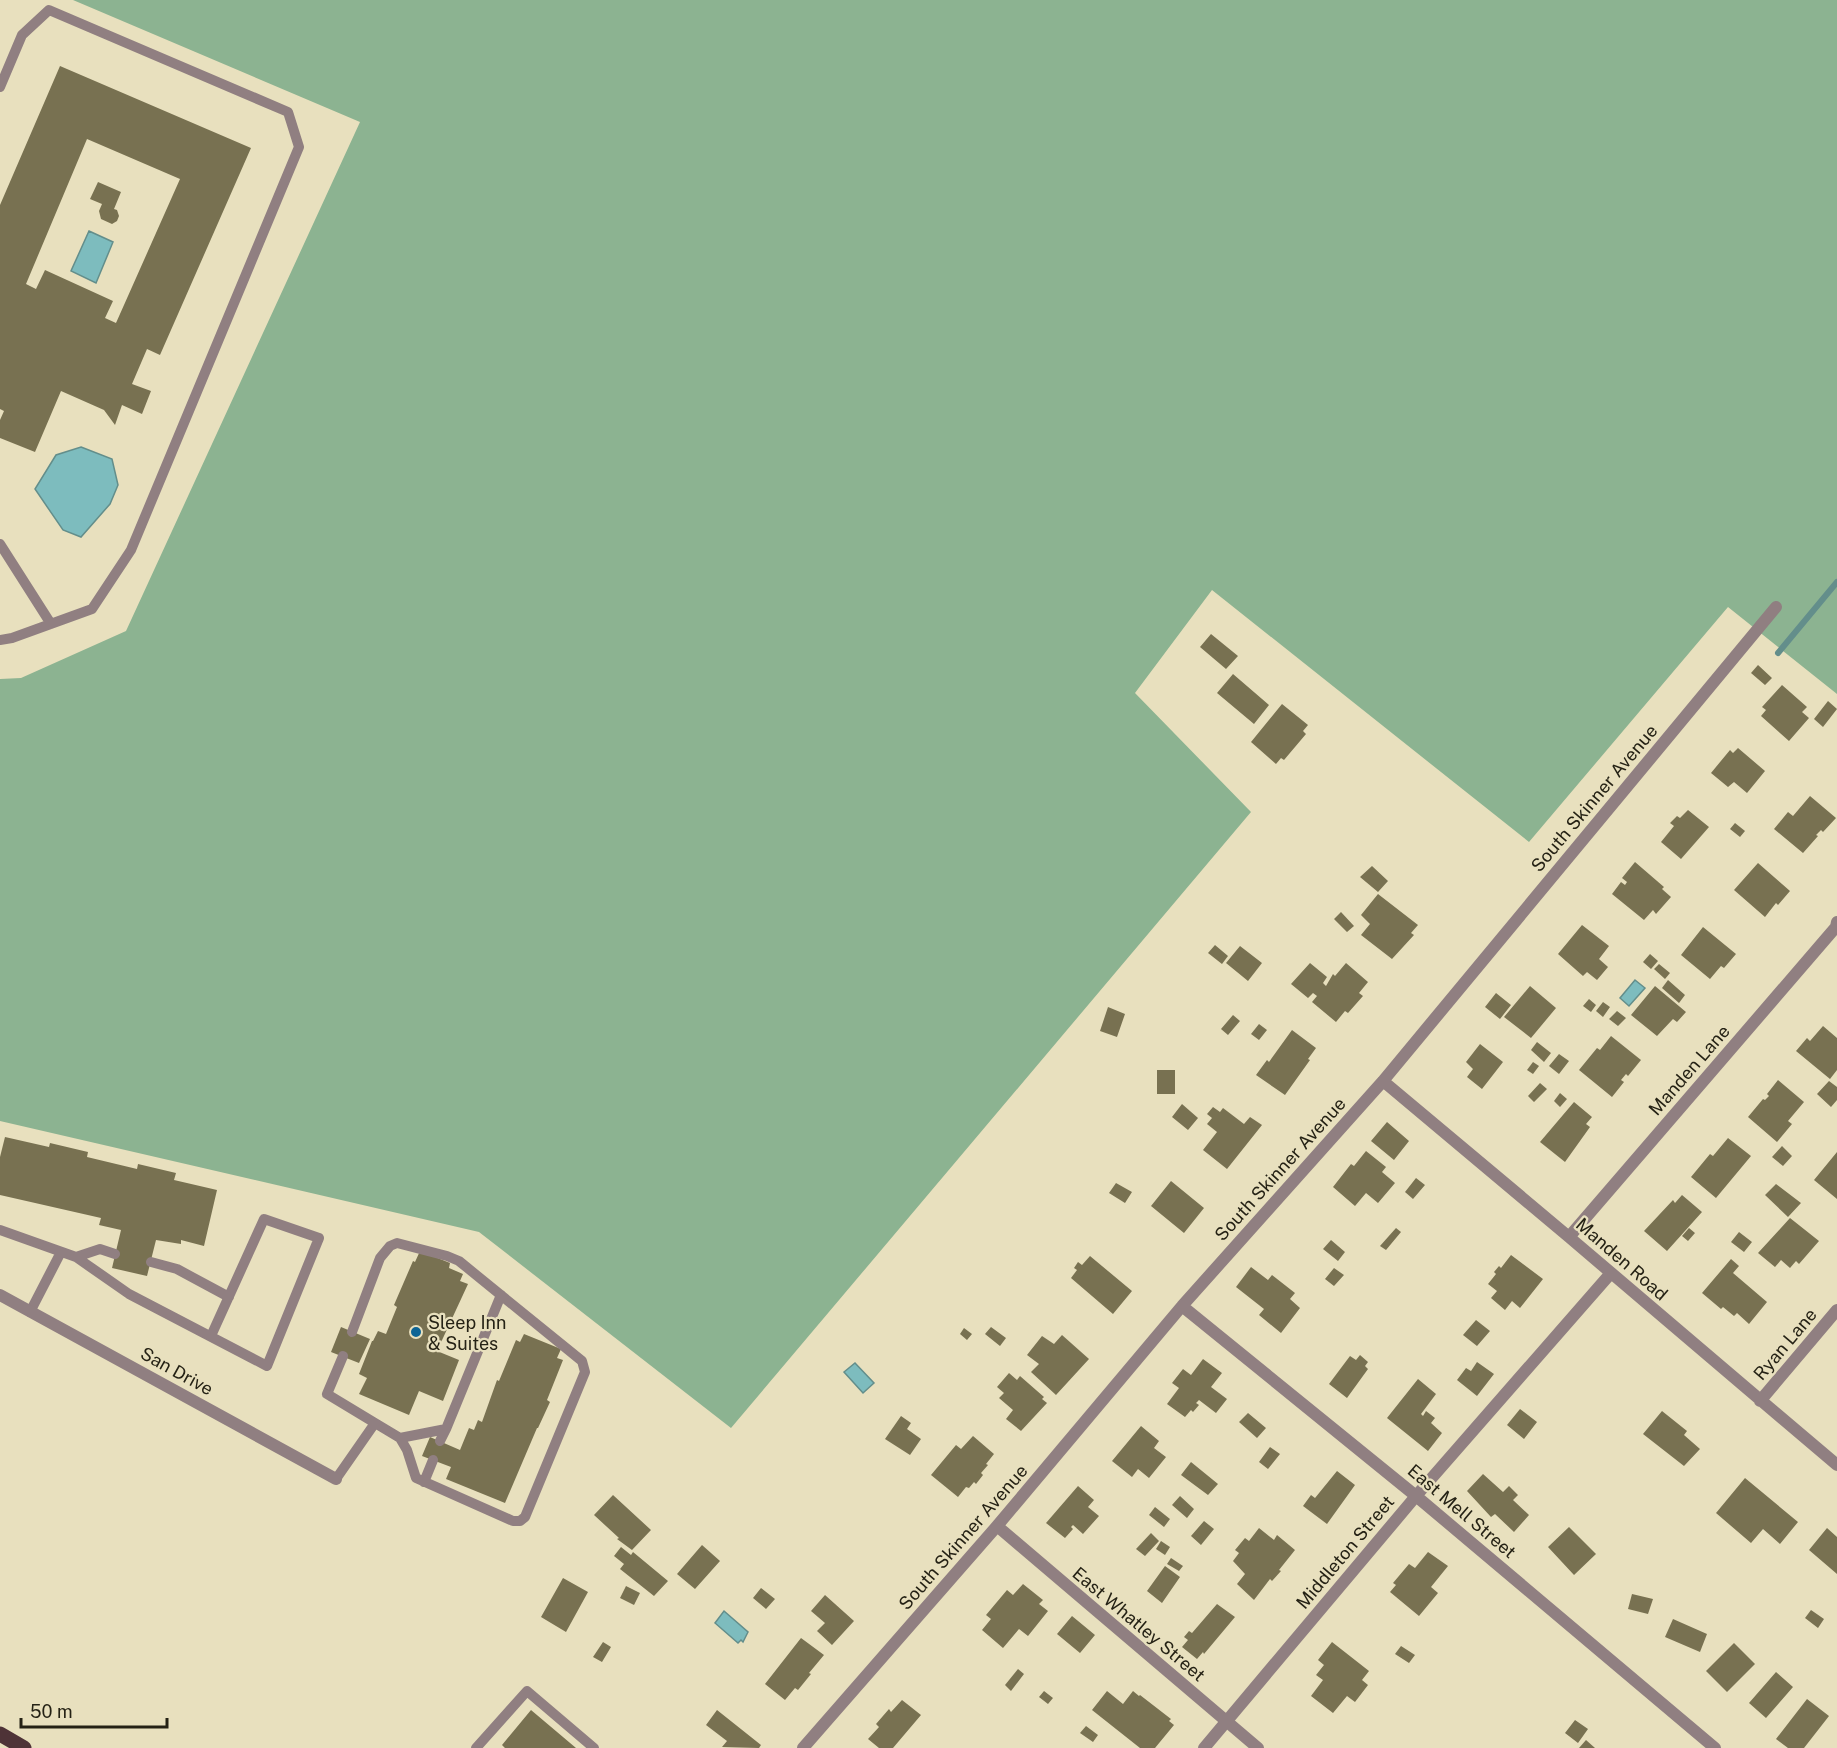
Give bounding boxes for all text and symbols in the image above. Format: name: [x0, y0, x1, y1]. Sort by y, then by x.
street label: South Skinner Avenue: [1526, 720, 1662, 876]
street label: Manden Lane: [1644, 1021, 1734, 1119]
street label: South Skinner Avenue: [1210, 1093, 1350, 1245]
street label: Manden Road: [1572, 1214, 1672, 1304]
street label: Ryan Lane: [1749, 1304, 1821, 1384]
place label: Sleep Inn & Suites: [428, 1312, 506, 1354]
marker: Sleep Inn & Suites: [409, 1325, 423, 1339]
street label: San Drive: [137, 1342, 217, 1400]
street label: South Skinner Avenue: [894, 1460, 1032, 1614]
street label: East Mell Street: [1404, 1460, 1520, 1562]
street label: Middleton Street: [1292, 1491, 1398, 1613]
street label: East Whatley Street: [1068, 1562, 1210, 1686]
scale bar: [21, 1691, 166, 1729]
text: 50 m: [30, 1701, 73, 1722]

